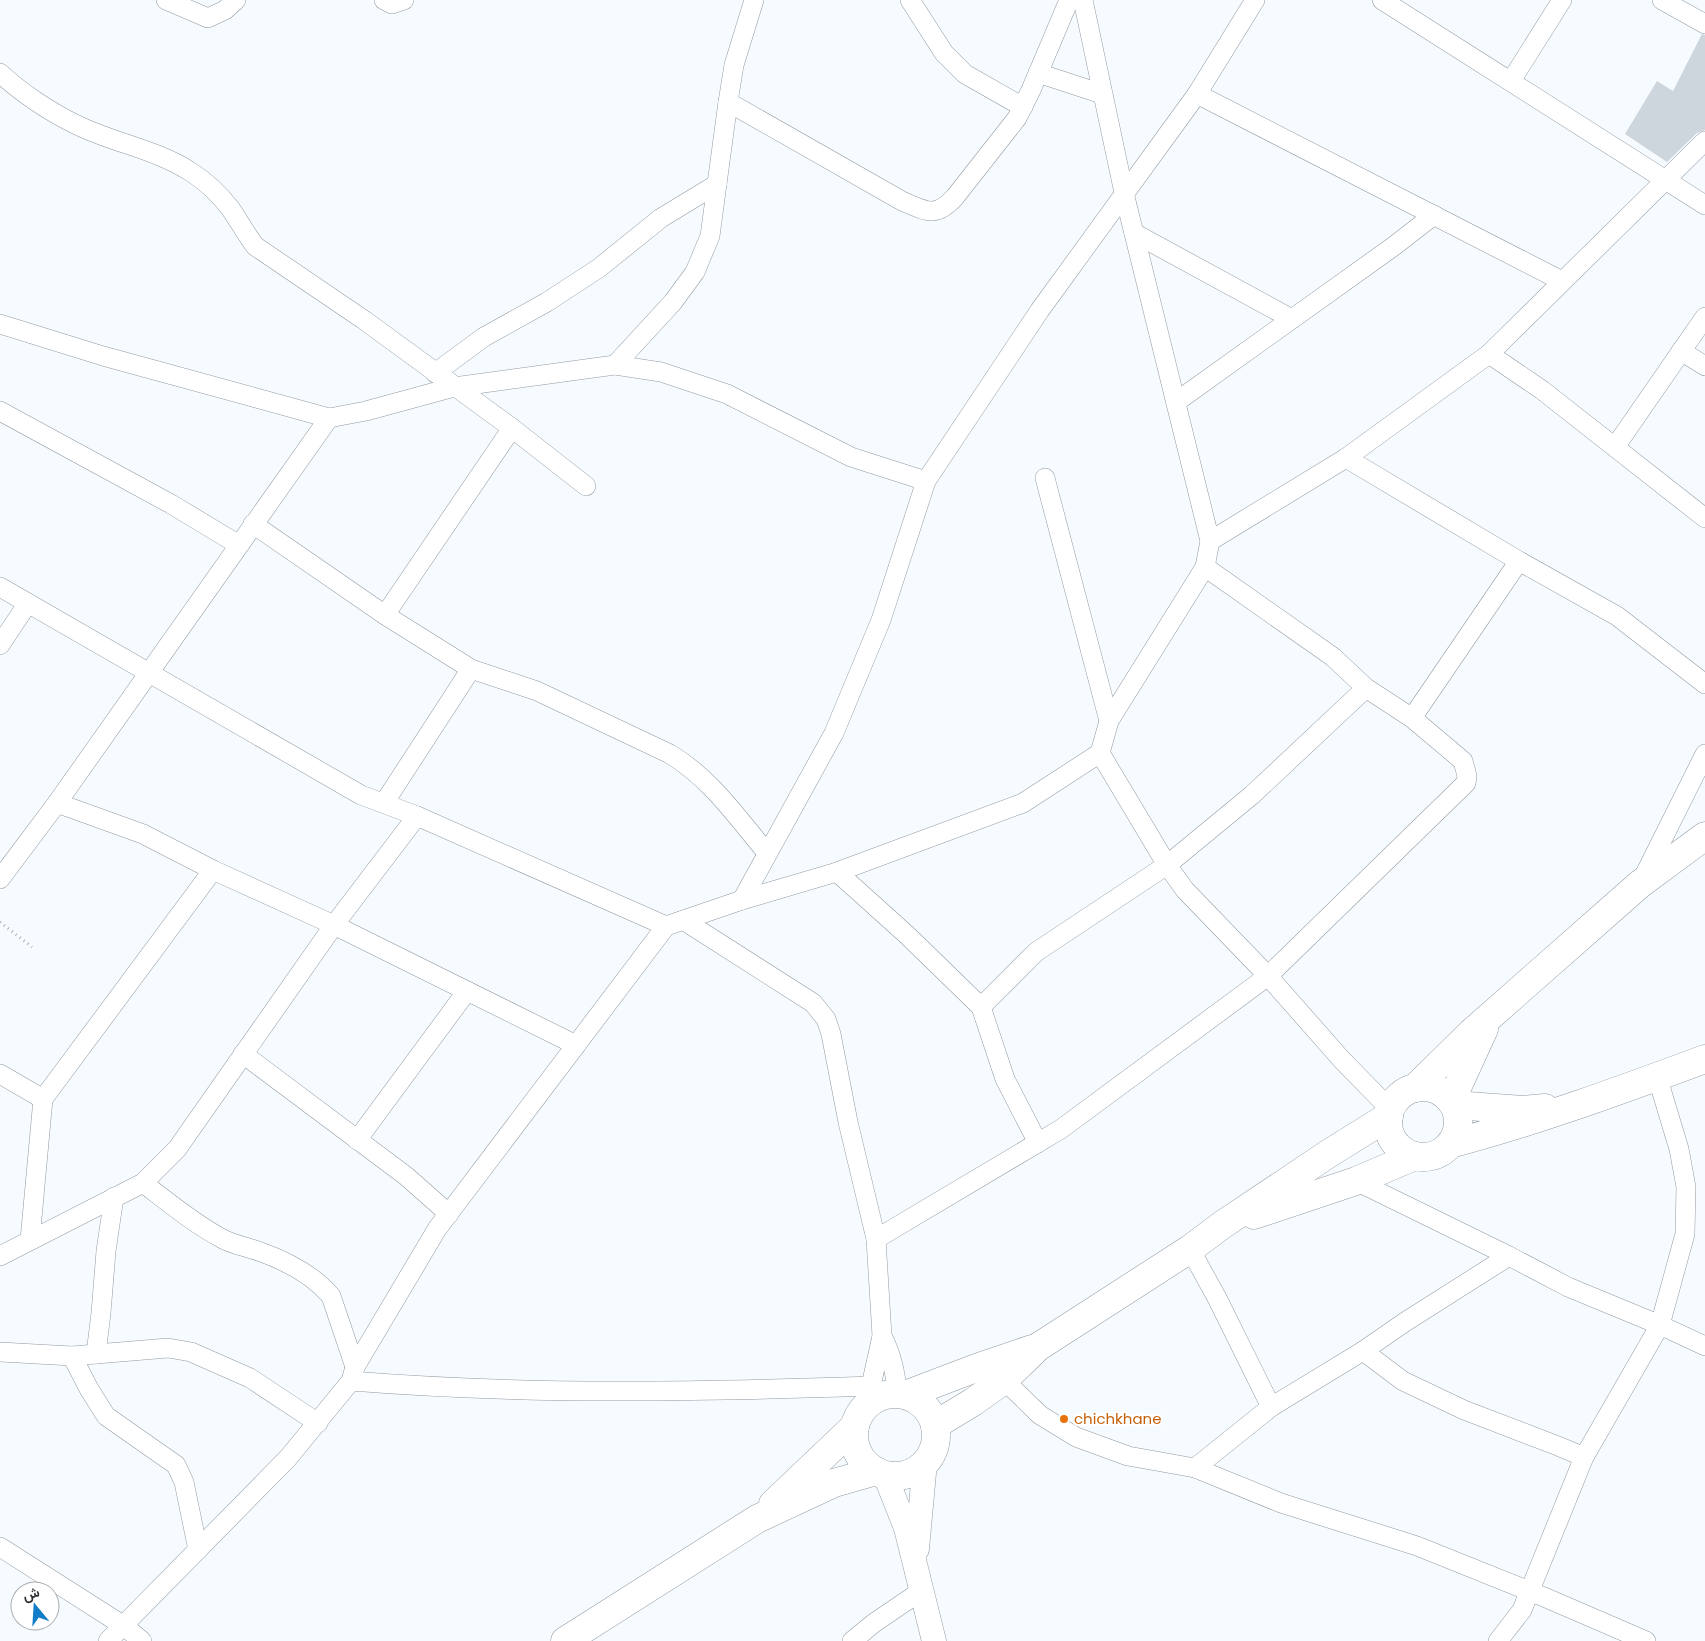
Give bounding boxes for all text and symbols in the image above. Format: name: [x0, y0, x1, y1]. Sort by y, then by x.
place label: chichkhane: [1074, 1408, 1161, 1429]
marker: chichkhane: [1058, 1413, 1070, 1425]
north arrow: [10, 1581, 60, 1631]
text: ش: [20, 1581, 42, 1606]

